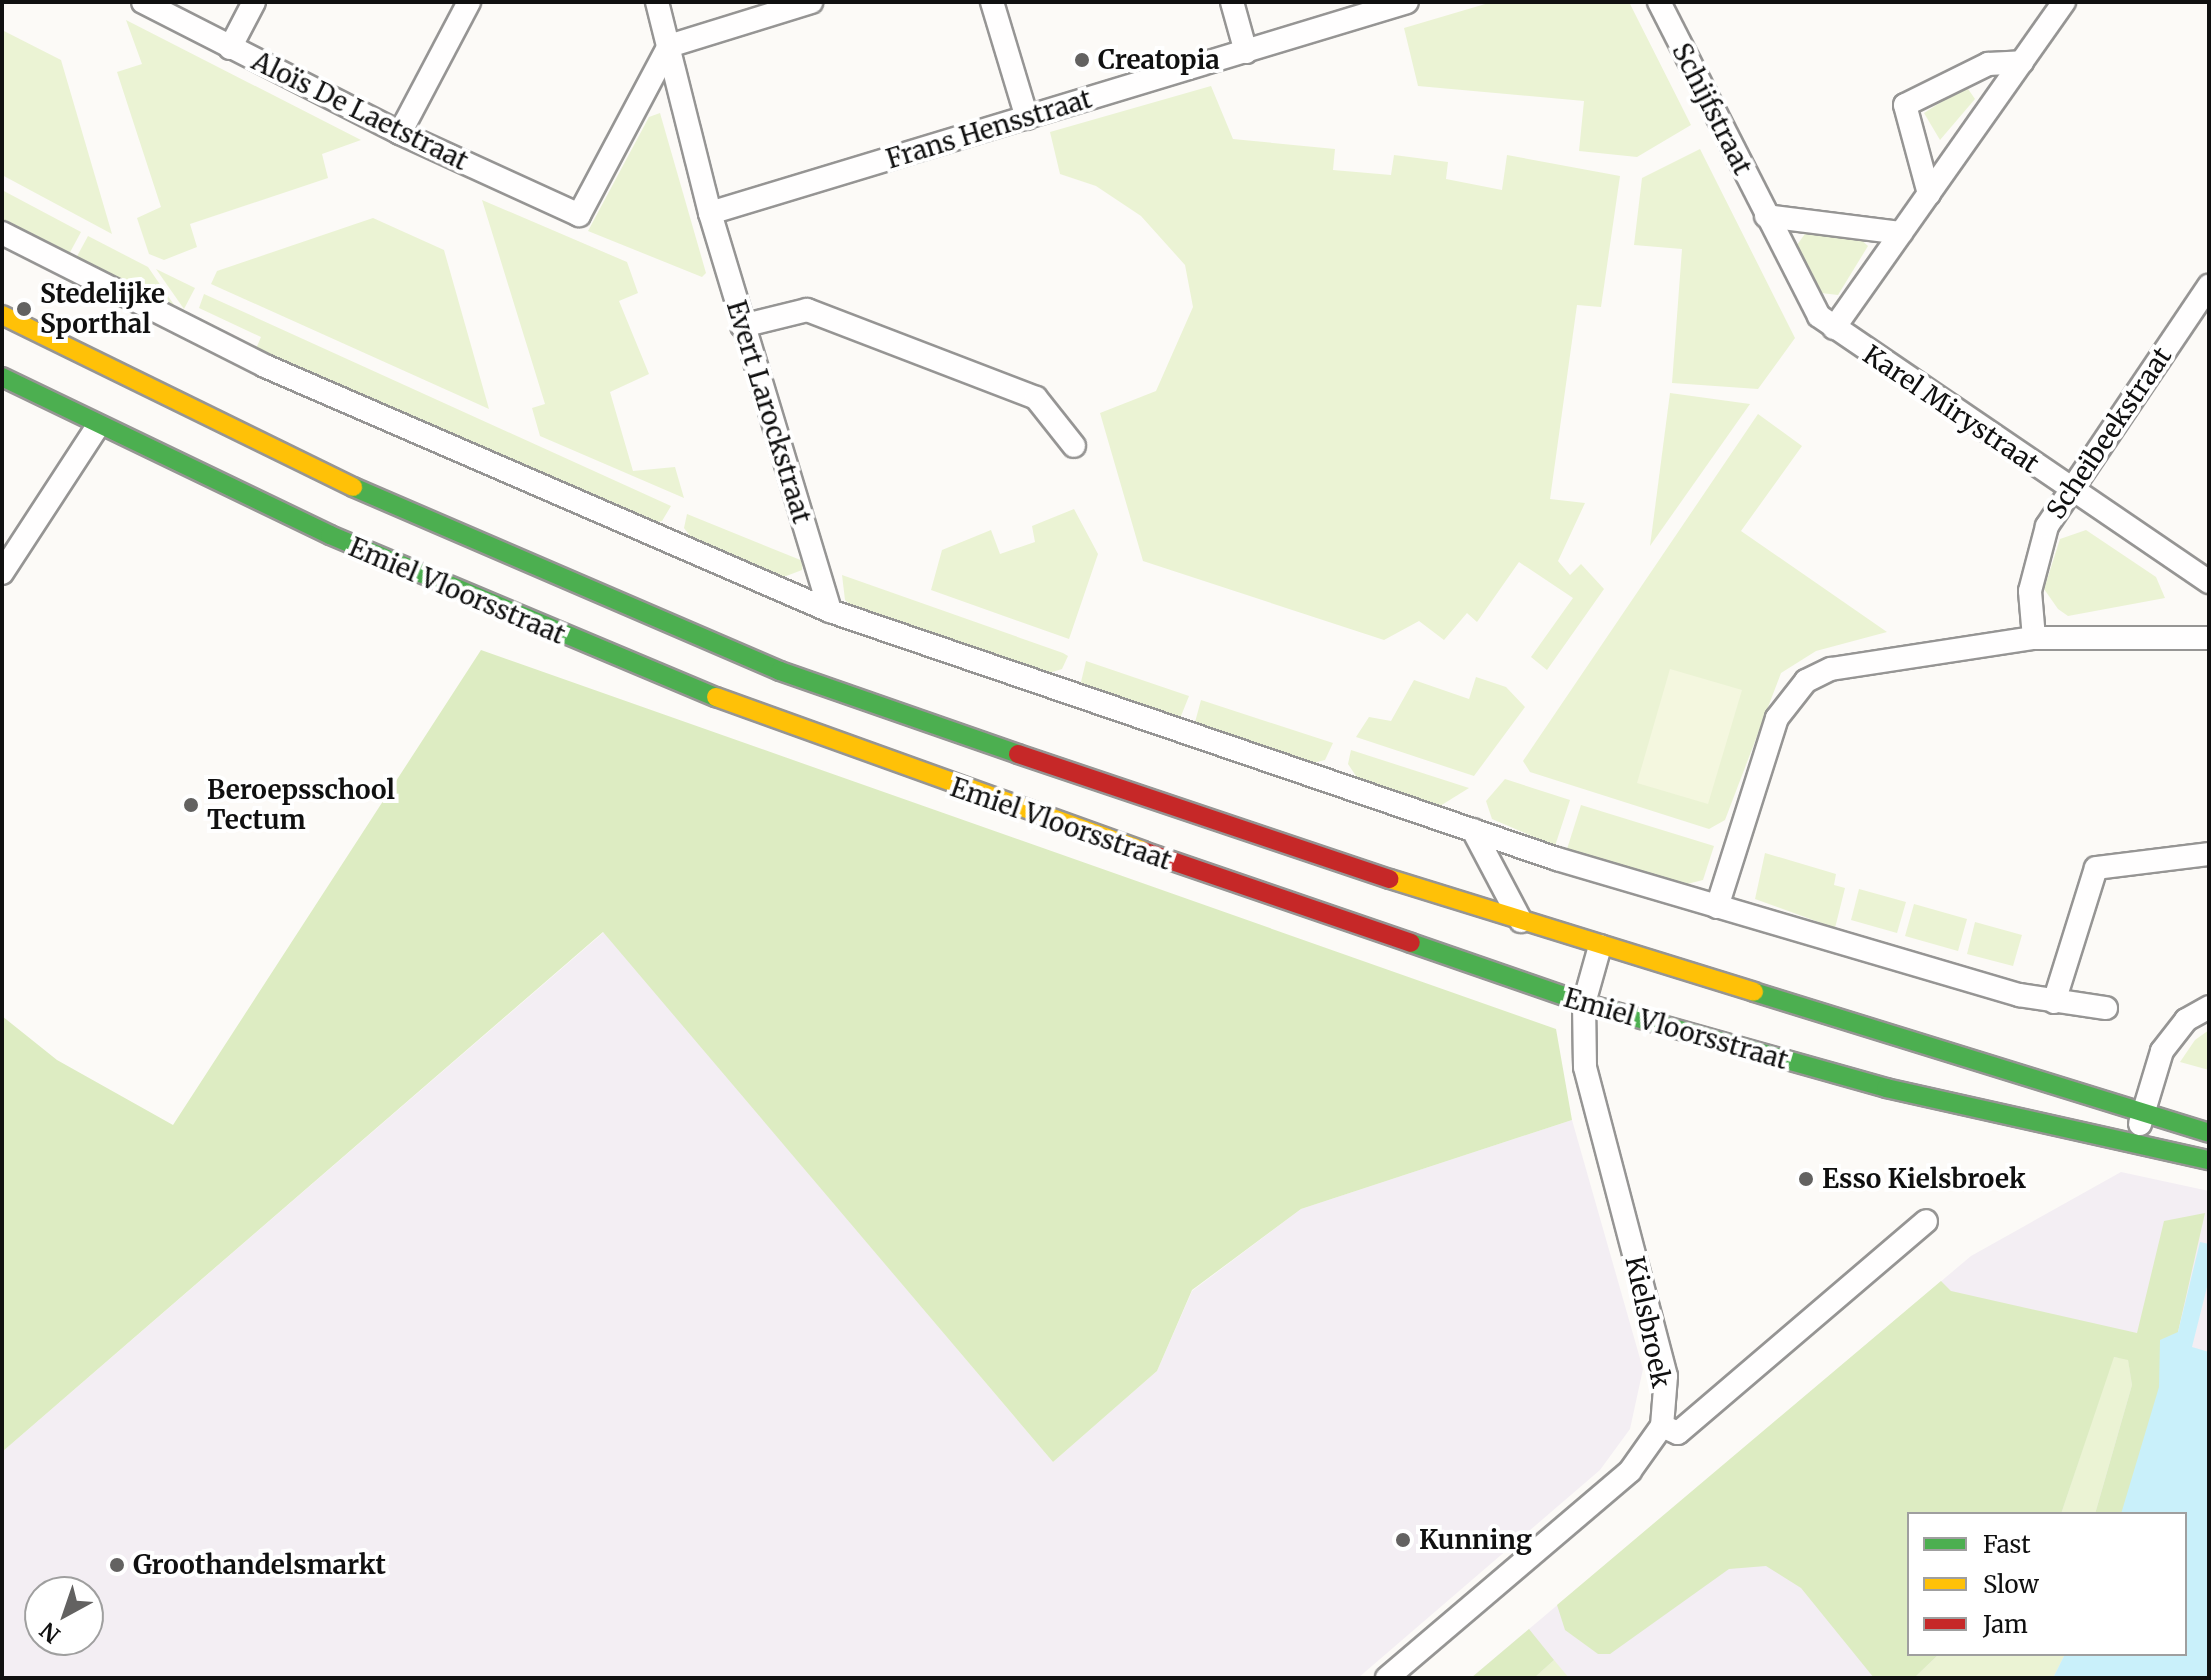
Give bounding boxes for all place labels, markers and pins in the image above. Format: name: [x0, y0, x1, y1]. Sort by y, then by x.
place label: Creatopia: [1098, 44, 1220, 76]
marker: Creatopia: [1073, 51, 1091, 69]
place label: Stedelijke Sporthal: [40, 278, 165, 340]
marker: Stedelijke Sporthal: [15, 300, 33, 318]
place label: Beroepsschool Tectum: [207, 774, 395, 836]
marker: Beroepsschool Tectum: [182, 796, 200, 814]
place label: Esso Kielsbroek: [1822, 1163, 2026, 1195]
marker: Esso Kielsbroek: [1797, 1170, 1815, 1188]
place label: Kunning: [1419, 1524, 1532, 1556]
marker: Kunning: [1394, 1531, 1412, 1549]
place label: Groothandelsmarkt: [133, 1549, 386, 1581]
marker: Groothandelsmarkt: [108, 1556, 126, 1574]

